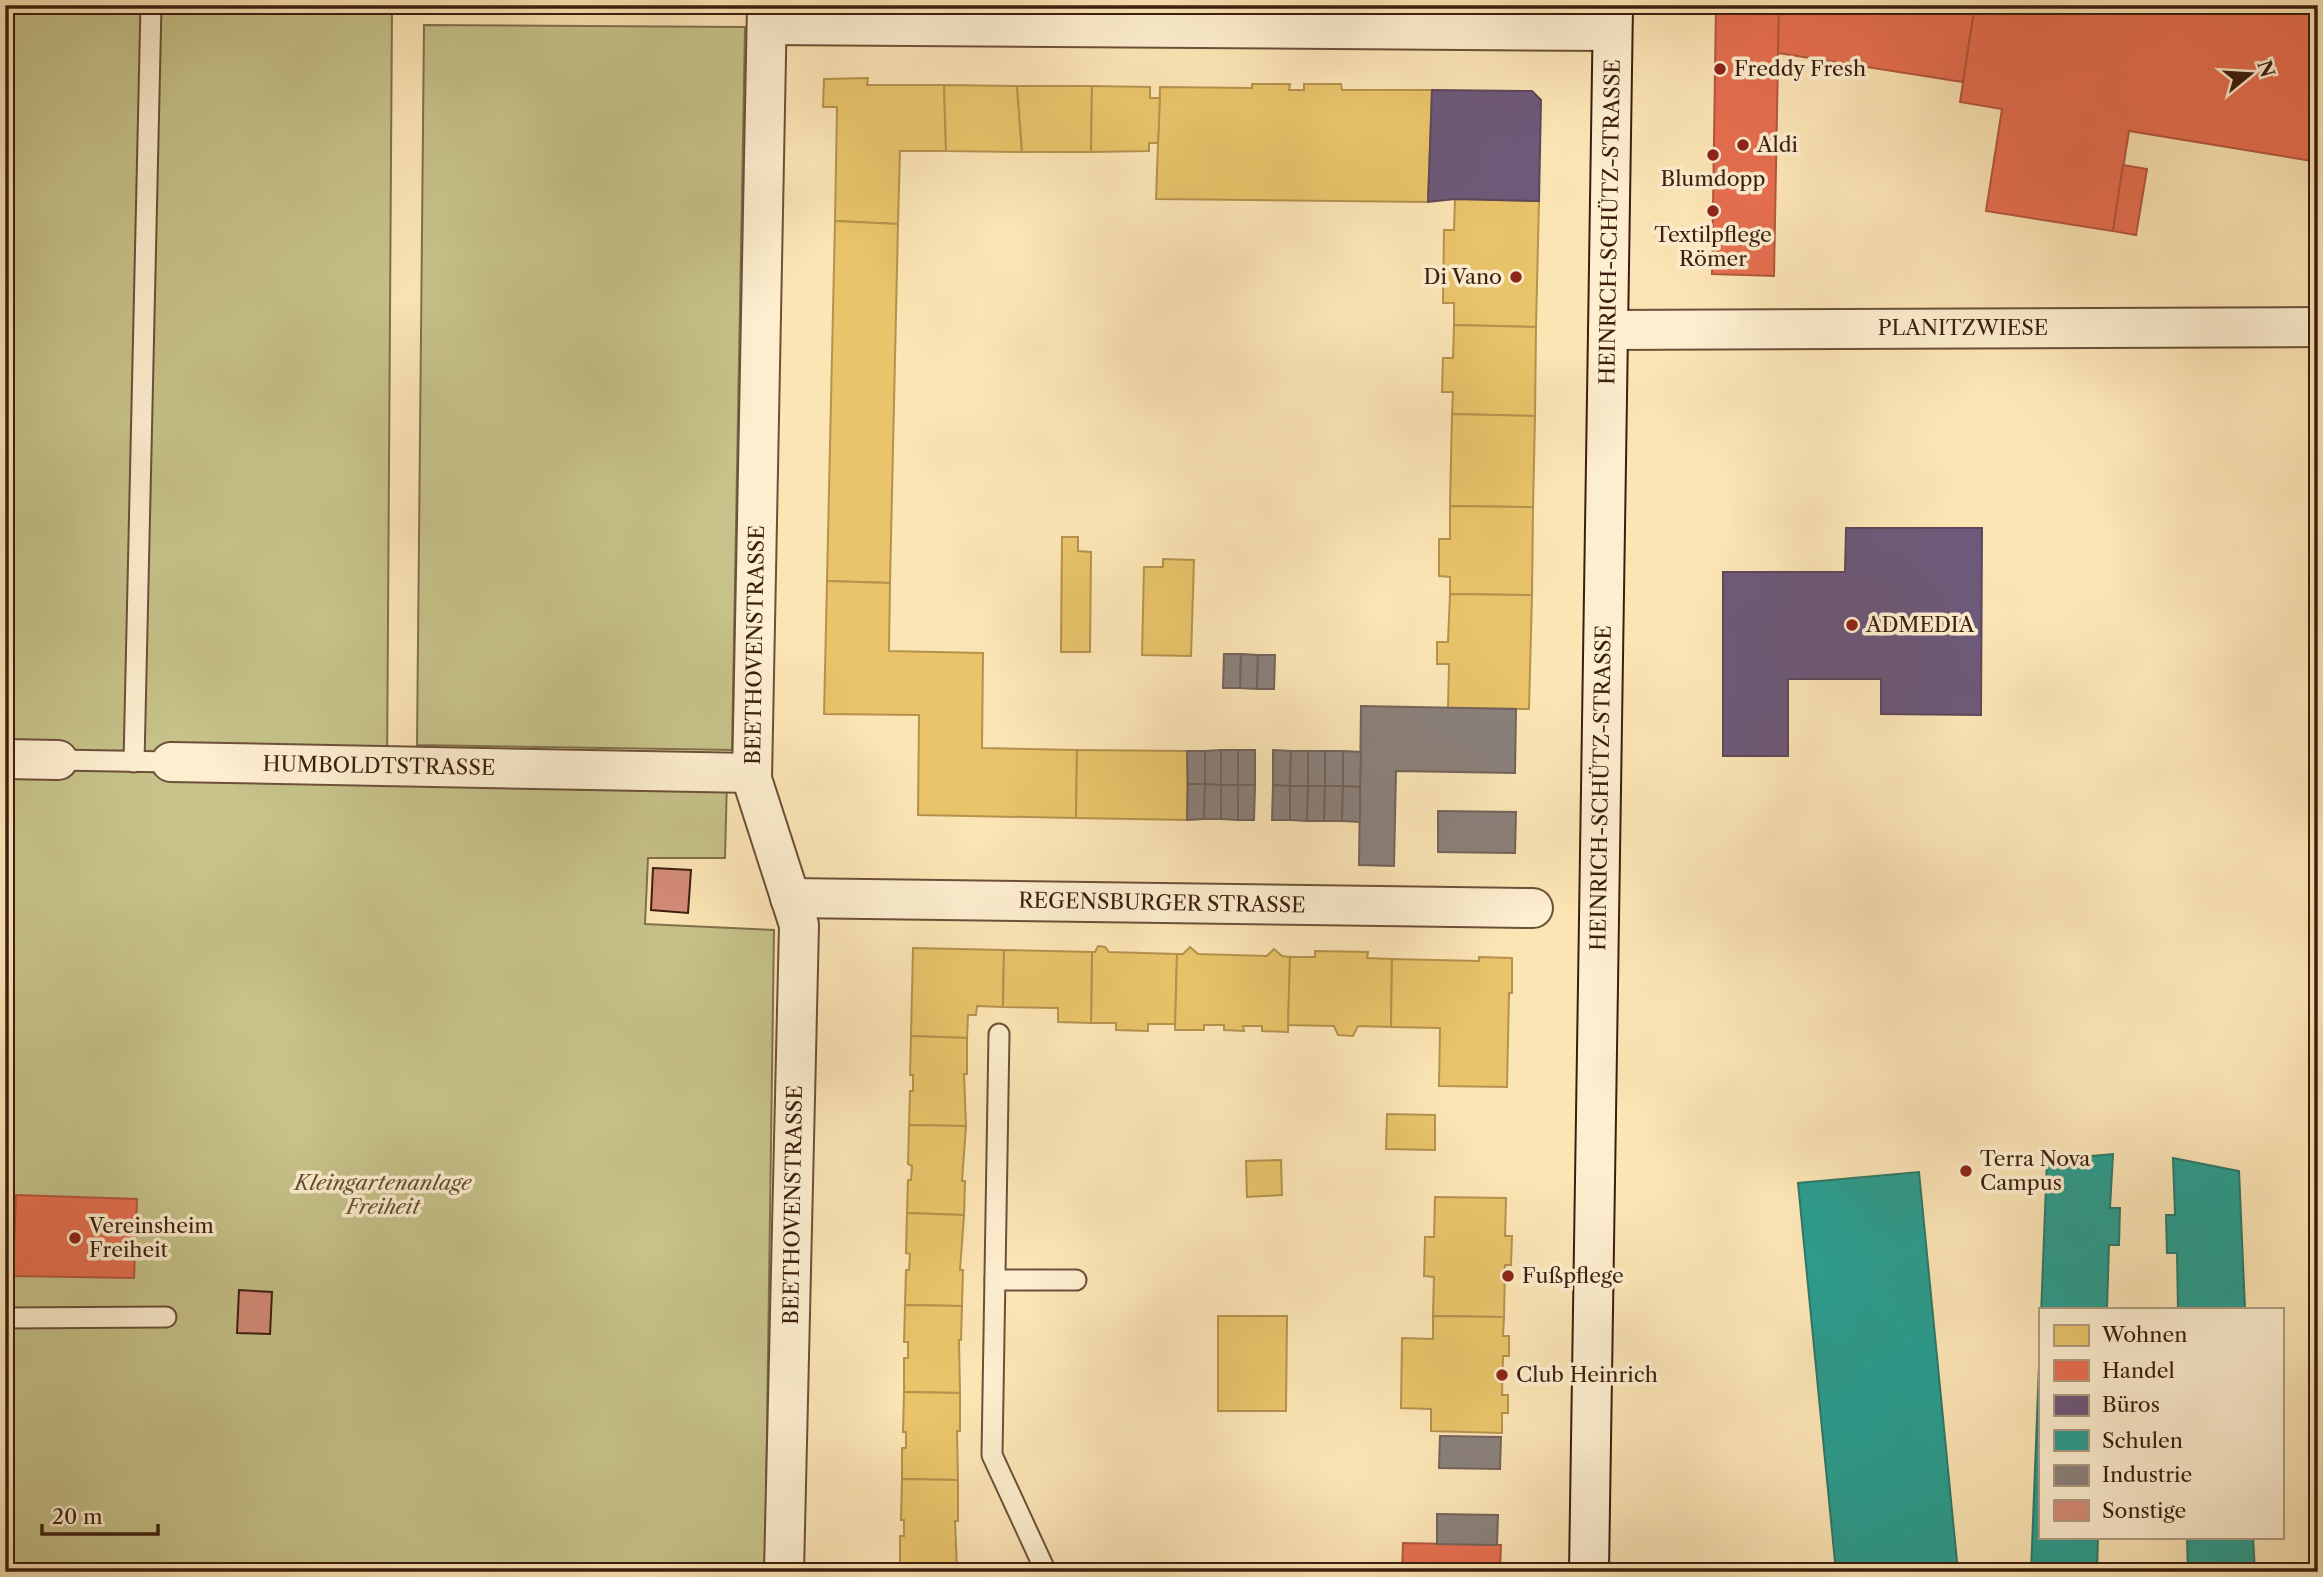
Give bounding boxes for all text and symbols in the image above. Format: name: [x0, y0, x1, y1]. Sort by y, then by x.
north arrow: [2214, 38, 2284, 108]
place label: Freddy Fresh: [1734, 56, 1866, 81]
text: N: [2252, 57, 2279, 80]
street label: HEINRICH-SCHÜTZ-STRASSE: [1594, 59, 1625, 385]
marker: Freddy Fresh: [1712, 61, 1728, 77]
place label: Aldi: [1756, 132, 1798, 157]
marker: Aldi: [1735, 137, 1751, 153]
marker: Blumdopp: [1705, 147, 1721, 163]
place label: Blumdopp: [1661, 166, 1765, 191]
marker: Textilpflege Römer: [1705, 203, 1721, 219]
place label: Textilpflege Römer: [1654, 222, 1772, 271]
place label: Di Vano: [1423, 264, 1502, 289]
marker: Di Vano: [1508, 269, 1524, 285]
street label: PLANITZWIESE: [1878, 315, 2048, 340]
street label: BEETHOVENSTRASSE: [740, 525, 769, 765]
place label: ADMEDIA: [1865, 612, 1975, 637]
marker: ADMEDIA: [1844, 617, 1860, 633]
street label: HEINRICH-SCHÜTZ-STRASSE: [1585, 625, 1616, 951]
street label: HUMBOLDTSTRASSE: [262, 751, 496, 780]
street label: REGENSBURGER STRASSE: [1018, 887, 1306, 918]
street label: BEETHOVENSTRASSE: [778, 1085, 807, 1325]
place label: Terra Nova Campus: [1980, 1146, 2091, 1195]
marker: Terra Nova Campus: [1958, 1163, 1974, 1179]
park label: Kleingartenanlage Freiheit: [293, 1170, 472, 1219]
place label: Vereinsheim Freiheit: [88, 1213, 214, 1262]
marker: Vereinsheim Freiheit: [67, 1230, 83, 1246]
place label: Fußpflege: [1522, 1263, 1624, 1288]
marker: Fußpflege: [1500, 1268, 1516, 1284]
legend: [2039, 1308, 2284, 1538]
text: Wohnen: [2101, 1322, 2187, 1347]
text: Handel: [2102, 1358, 2175, 1383]
place label: Club Heinrich: [1516, 1362, 1658, 1387]
marker: Club Heinrich: [1494, 1367, 1510, 1383]
text: Büros: [2102, 1392, 2160, 1417]
text: Schulen: [2102, 1428, 2183, 1453]
text: Industrie: [2102, 1462, 2192, 1487]
scale bar: [42, 1493, 158, 1537]
text: Sonstige: [2102, 1498, 2186, 1523]
text: 20 m: [52, 1504, 103, 1529]

